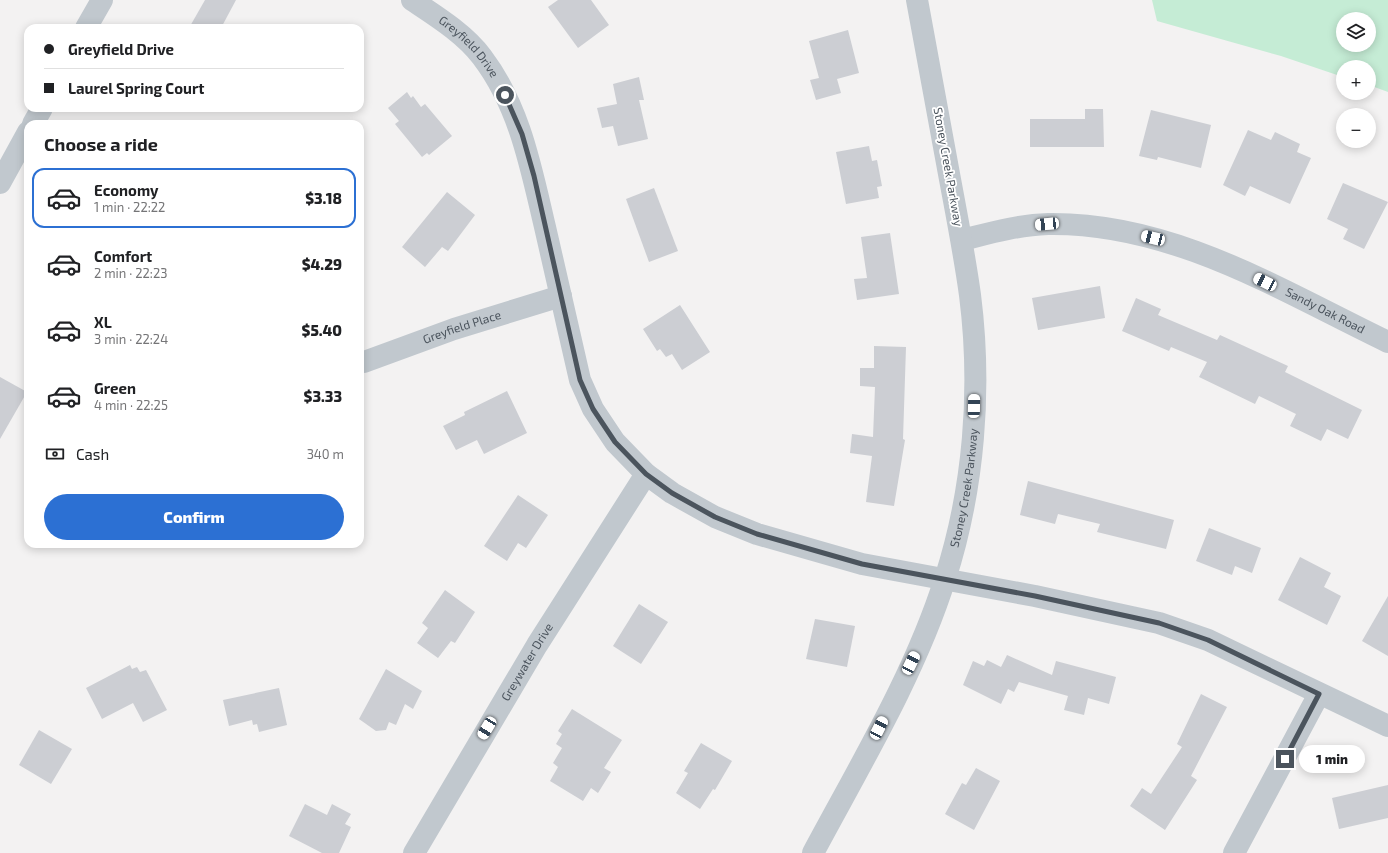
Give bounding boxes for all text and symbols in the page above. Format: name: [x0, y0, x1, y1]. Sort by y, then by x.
street label: Greyfield Drive: [437, 12, 502, 80]
map controls: [1336, 12, 1376, 148]
button: layers: [1336, 12, 1376, 52]
text: Greyfield Drive: [68, 40, 174, 58]
button: +: [1336, 60, 1376, 100]
text: Laurel Spring Court: [68, 79, 204, 97]
route start: [496, 86, 514, 104]
street label: Stoney Creek Parkway: [932, 106, 966, 228]
button: −: [1336, 108, 1376, 148]
text: Choose a ride: [44, 133, 158, 155]
icon: car: [46, 180, 82, 216]
text: Economy: [94, 181, 159, 199]
text: $3.18: [305, 189, 342, 207]
text: 1 min · 22:22: [94, 199, 165, 215]
car: [1035, 217, 1059, 231]
car: [1140, 229, 1166, 247]
icon: car: [46, 246, 82, 282]
text: Comfort: [94, 247, 152, 265]
text: $4.29: [302, 255, 342, 273]
text: 2 min · 22:23: [94, 265, 167, 281]
car: [1252, 271, 1278, 293]
street label: Sandy Oak Road: [1284, 284, 1368, 336]
street label: Greyfield Place: [421, 307, 502, 346]
icon: car: [46, 312, 82, 348]
text: XL: [94, 313, 112, 331]
text: $5.40: [302, 321, 342, 339]
text: 3 min · 22:24: [94, 331, 168, 347]
icon: car: [46, 378, 82, 414]
text: Green: [94, 379, 136, 397]
text: $3.33: [304, 387, 342, 405]
car: [968, 394, 980, 418]
text: 4 min · 22:25: [94, 397, 168, 413]
street label: Stoney Creek Parkway: [947, 427, 980, 549]
icon: cash: [44, 443, 66, 465]
text: Cash: [76, 445, 109, 463]
text: 340 m: [307, 446, 344, 462]
button: Confirm: [44, 494, 344, 540]
street label: Greywater Drive: [498, 620, 555, 703]
car: [900, 650, 922, 676]
car: [476, 715, 498, 741]
car: [868, 715, 890, 741]
callout: 1 min: [1299, 745, 1365, 773]
route end: [1276, 750, 1294, 768]
text: 1 min: [1316, 751, 1348, 767]

